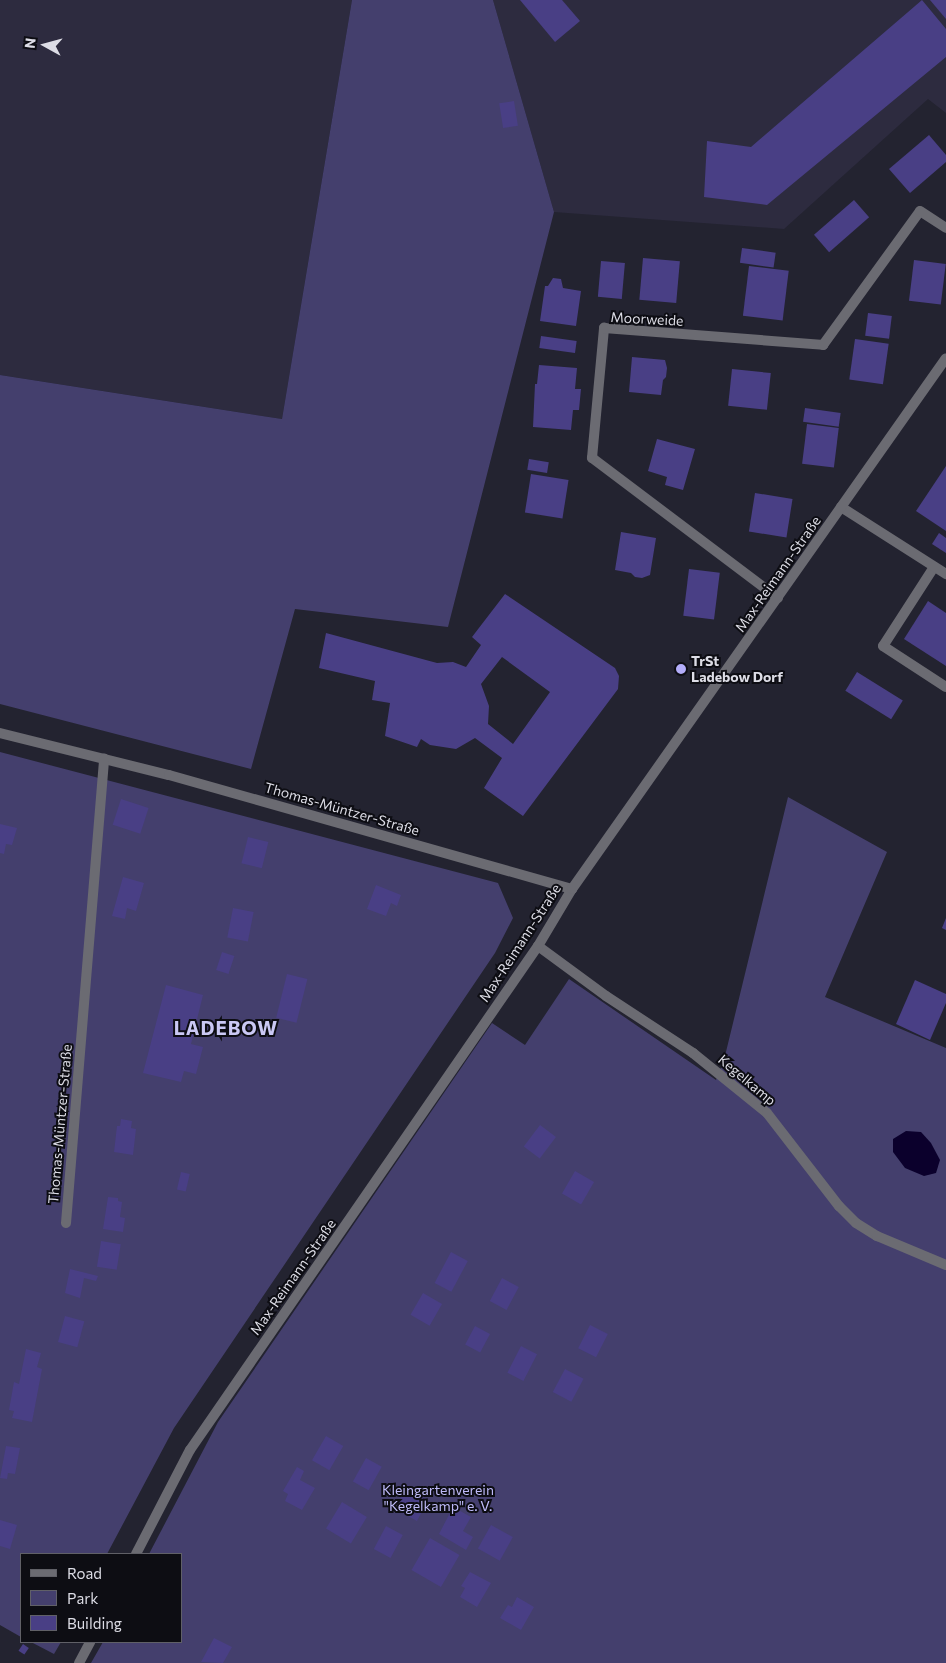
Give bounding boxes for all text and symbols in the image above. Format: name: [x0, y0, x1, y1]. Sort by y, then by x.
north arrow: [20, 20, 70, 70]
text: N: [21, 37, 39, 49]
street label: Moorweide: [610, 309, 684, 329]
street label: Max-Reimann-Straße: [732, 513, 824, 635]
place label: TrSt Ladebow Dorf: [691, 653, 783, 686]
marker: TrSt Ladebow Dorf: [675, 663, 687, 675]
street label: Thomas-Müntzer-Straße: [263, 779, 421, 839]
street label: Max-Reimann-Straße: [476, 881, 564, 1005]
district label: LADEBOW: [173, 1017, 279, 1039]
street label: Thomas-Müntzer-Straße: [45, 1043, 75, 1205]
street label: Kegelkamp: [715, 1051, 779, 1109]
street label: Max-Reimann-Straße: [247, 1216, 339, 1338]
park label: Kleingartenverein "Kegelkamp" e. V.: [382, 1482, 494, 1514]
legend: [20, 1553, 182, 1643]
text: Road: [67, 1564, 102, 1582]
text: Park: [67, 1589, 98, 1607]
text: Building: [67, 1614, 122, 1632]

